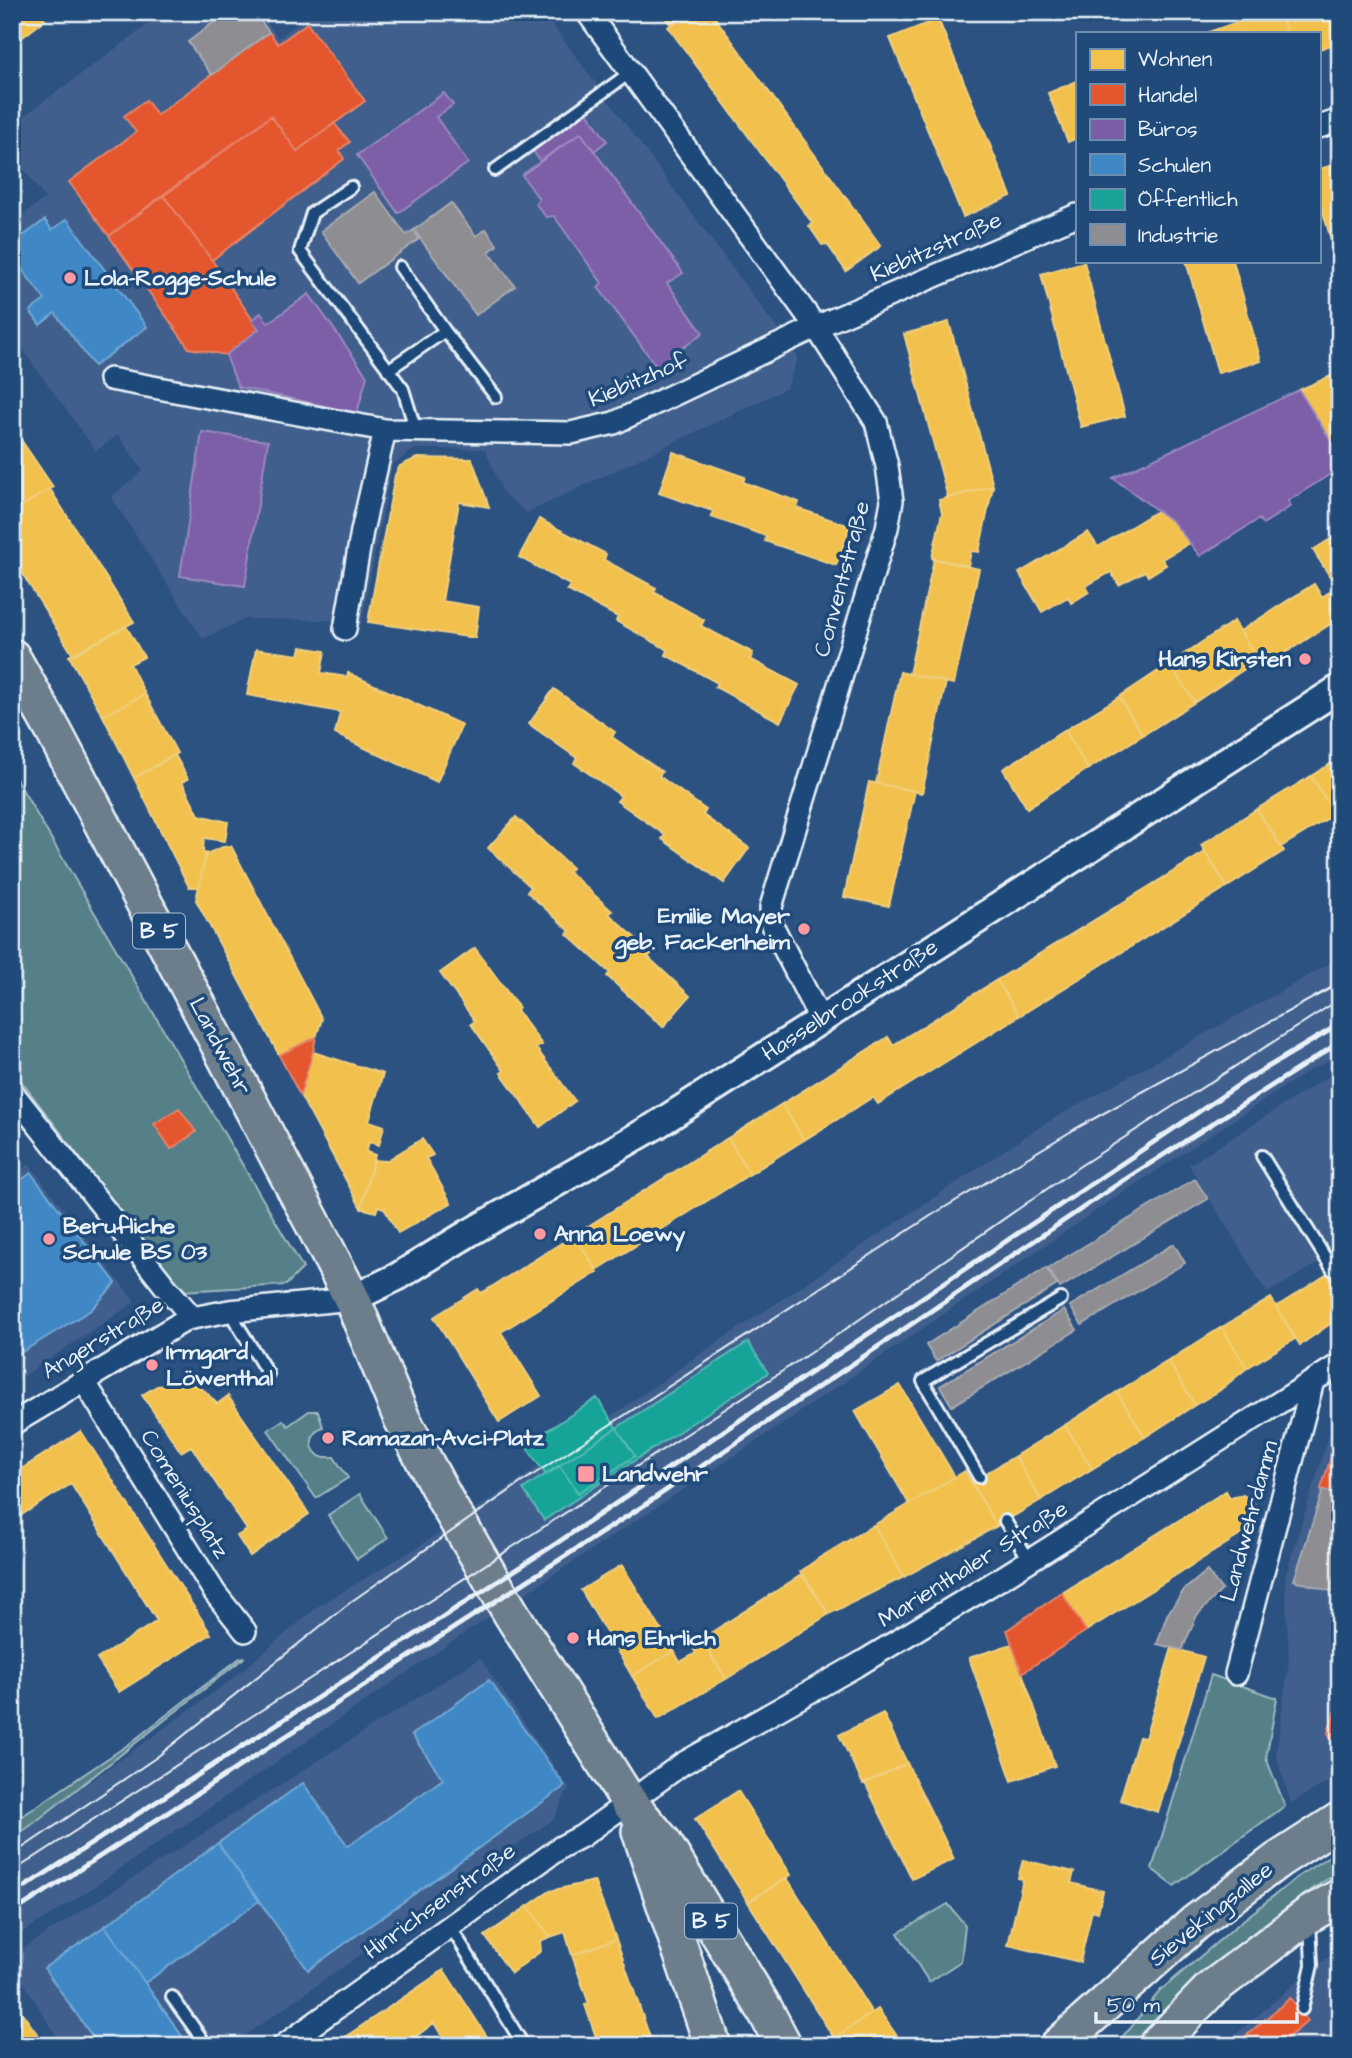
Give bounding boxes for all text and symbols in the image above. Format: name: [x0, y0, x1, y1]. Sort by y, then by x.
legend: [1076, 32, 1320, 262]
text: Wohnen: [1138, 45, 1212, 74]
text: Handel: [1138, 81, 1197, 110]
text: Büros: [1138, 115, 1198, 144]
text: Schulen: [1138, 151, 1211, 180]
text: Öffentlich: [1138, 185, 1238, 214]
street label: Kiebitzstraße: [865, 204, 1007, 290]
text: Industrie: [1138, 221, 1218, 250]
place label: Lola-Rogge-Schule: [84, 262, 277, 295]
marker: Lola-Rogge-Schule: [62, 270, 78, 286]
street label: Kiebitzhof: [583, 345, 693, 415]
street label: Conventstraße: [806, 498, 878, 660]
place label: Hans Kirsten: [1158, 643, 1291, 675]
marker: Hans Kirsten: [1297, 651, 1313, 667]
place label: Emilie Mayer geb. Fackenheim: [615, 900, 791, 959]
road number: B 5: [133, 914, 185, 948]
marker: Emilie Mayer geb. Fackenheim: [796, 921, 812, 937]
street label: Hasselbrookstraße: [756, 931, 944, 1069]
street label: Landwehr: [181, 992, 259, 1101]
place label: Berufliche Schule BS 03: [62, 1210, 208, 1268]
place label: Anna Loewy: [554, 1218, 686, 1252]
marker: Anna Loewy: [532, 1226, 548, 1242]
marker: Berufliche Schule BS 03: [41, 1231, 57, 1247]
street label: Angerstraße: [36, 1289, 171, 1388]
place label: Irmgard Löwenthal: [166, 1336, 274, 1394]
marker: Irmgard Löwenthal: [144, 1357, 160, 1373]
place label: Ramazan-Avci-Platz: [342, 1422, 545, 1454]
street label: Comeniusplatz: [133, 1423, 238, 1565]
marker: Ramazan-Avci-Platz: [320, 1430, 336, 1446]
street label: Landwehrdamm: [1212, 1437, 1286, 1605]
place label: Landwehr: [602, 1458, 708, 1490]
marker: Landwehr: [576, 1464, 596, 1484]
street label: Marienthaler Straße: [872, 1493, 1074, 1635]
place label: Hans Ehrlich: [587, 1622, 716, 1654]
marker: Hans Ehrlich: [565, 1630, 581, 1646]
street label: Hinrichsenstraße: [358, 1835, 522, 1967]
street label: Sievekingsallee: [1142, 1854, 1281, 1975]
road number: B 5: [685, 1904, 737, 1938]
scale bar: [1096, 1981, 1298, 2025]
text: 50 m: [1107, 1991, 1161, 2020]

